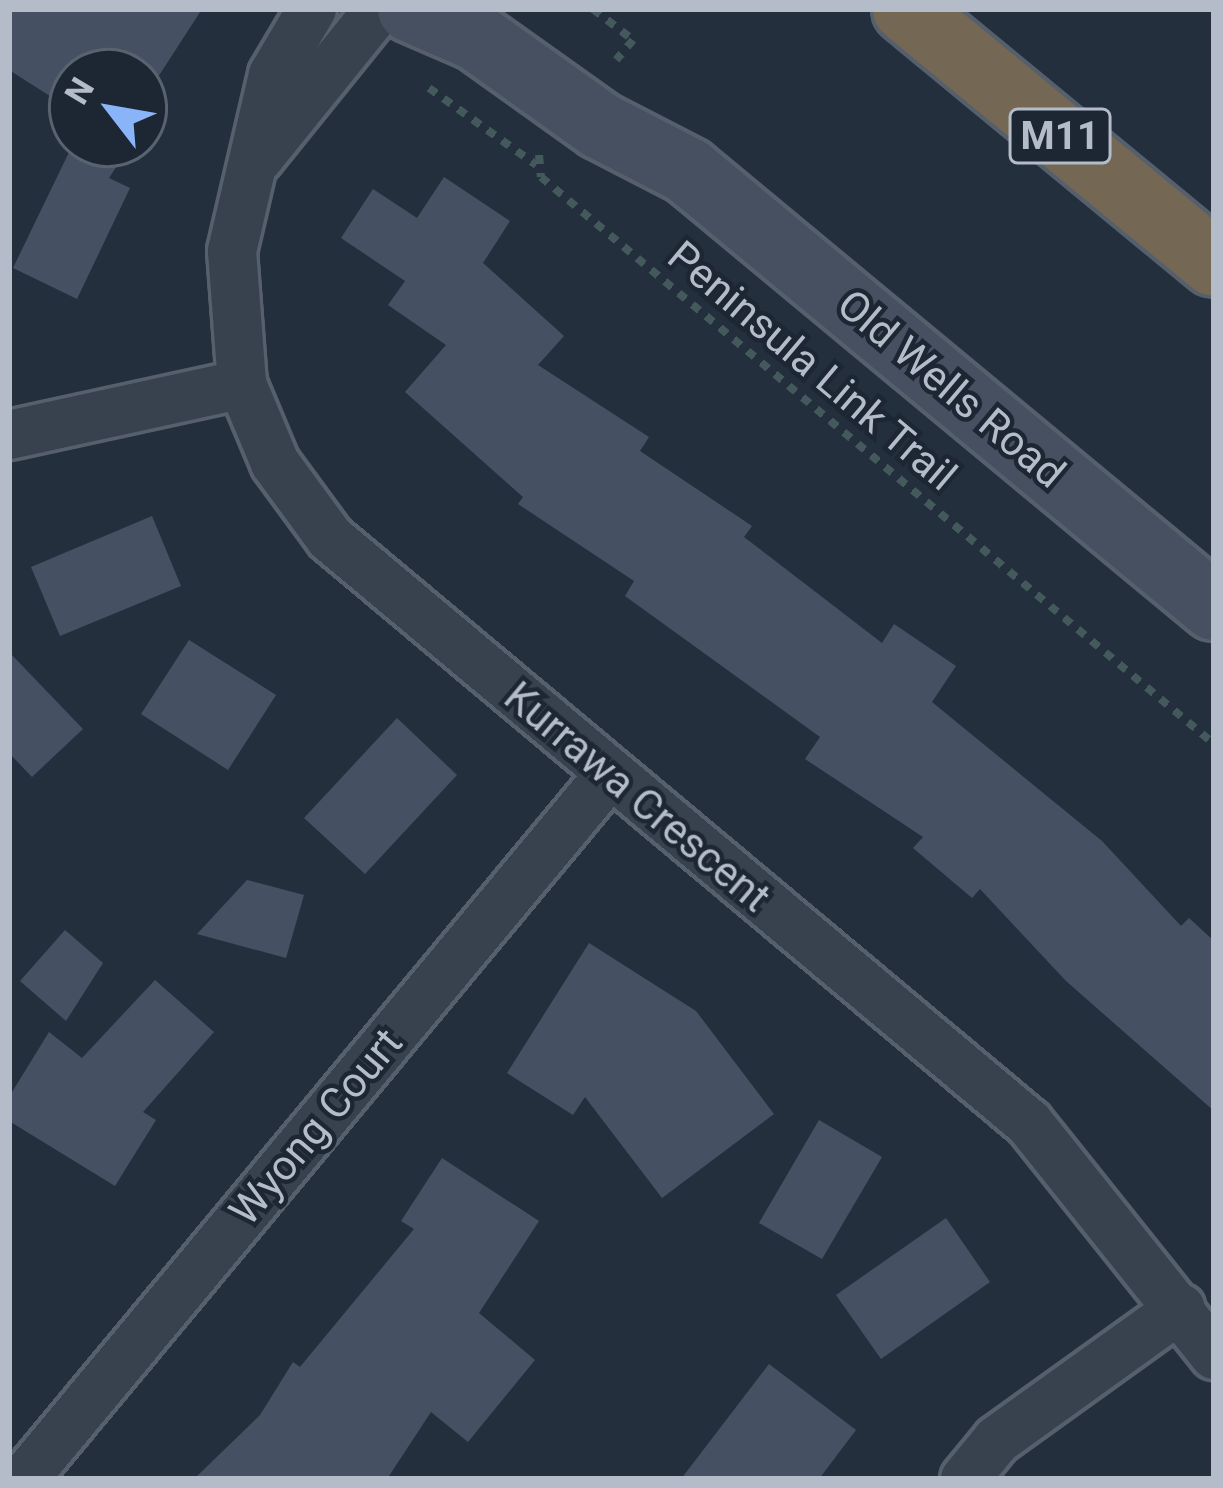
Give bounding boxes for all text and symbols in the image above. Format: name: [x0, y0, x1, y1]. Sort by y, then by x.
north arrow: [48, 48, 168, 168]
text: N: [57, 71, 102, 111]
road number: M11: [1006, 103, 1114, 169]
street label: Peninsula Link Trail: [657, 231, 967, 501]
street label: Old Wells Road: [827, 279, 1075, 499]
street label: Kurrawa Crescent: [494, 671, 780, 923]
street label: Wyong Court: [219, 1018, 413, 1236]

